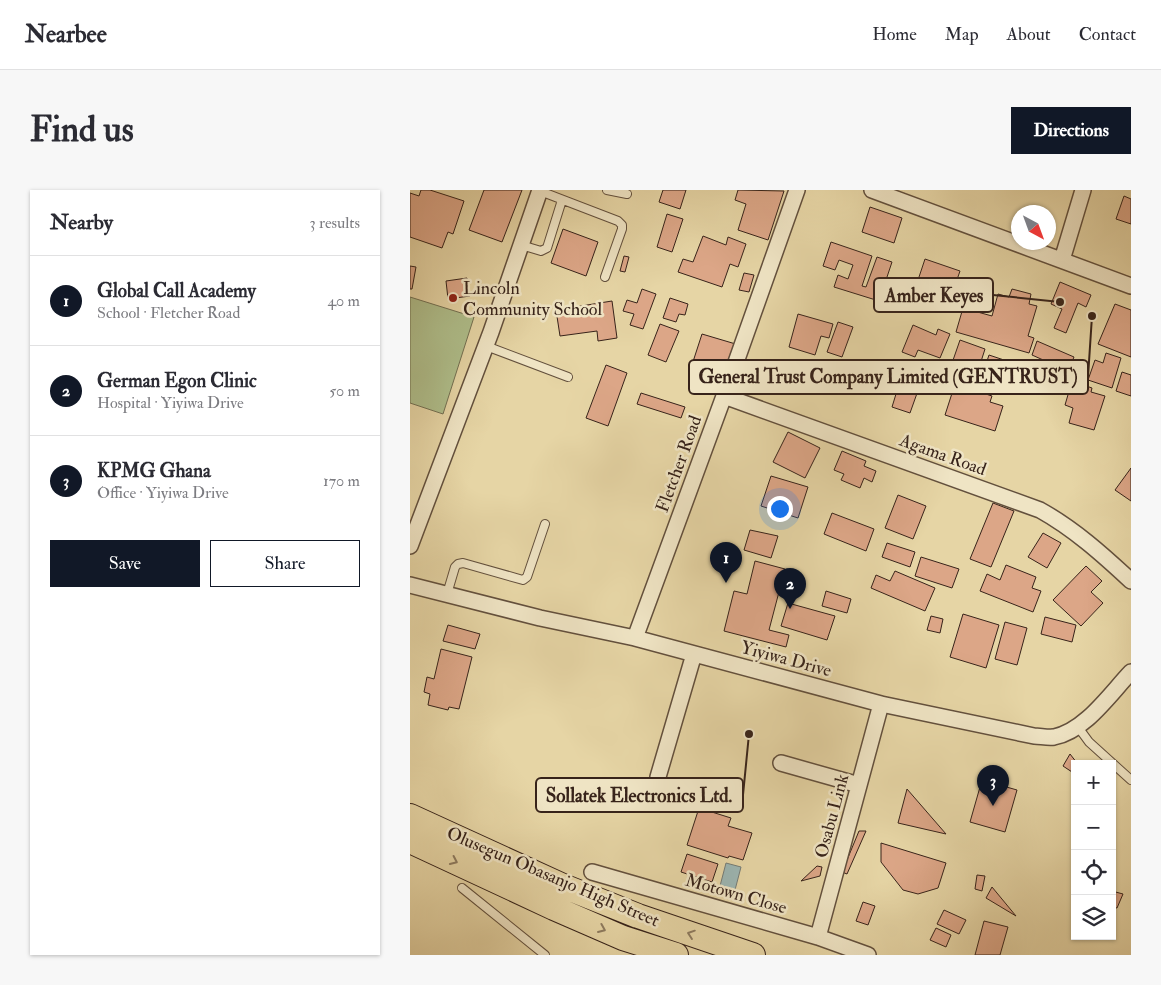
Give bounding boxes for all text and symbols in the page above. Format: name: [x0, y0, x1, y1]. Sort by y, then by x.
text: Nearbee: [25, 19, 107, 50]
text: Home: [872, 23, 917, 46]
text: Map: [945, 23, 979, 46]
text: About: [1007, 23, 1051, 46]
text: Contact: [1079, 23, 1136, 46]
button: Directions: [1011, 107, 1131, 154]
text: Find us: [30, 108, 134, 152]
north arrow: [1011, 205, 1056, 250]
text: Nearby: [50, 209, 113, 236]
text: 3 results: [309, 213, 360, 233]
place label: Lincoln Community School: [463, 277, 602, 321]
callout: Amber Keyes: [874, 278, 993, 312]
text: Global Call Academy: [97, 279, 256, 303]
text: Amber Keyes: [884, 284, 984, 309]
text: 1: [63, 291, 69, 311]
text: 40 m: [327, 291, 360, 311]
marker: Lincoln Community School: [447, 292, 459, 304]
text: School · Fletcher Road: [97, 303, 240, 323]
callout: General Trust Company Limited (GENTRUST): [689, 360, 1088, 394]
text: General Trust Company Limited (GENTRUST): [698, 365, 1078, 390]
text: German Egon Clinic: [97, 369, 257, 393]
text: 2: [62, 381, 70, 401]
text: 50 m: [329, 381, 360, 401]
text: Hospital · Yiyiwa Drive: [97, 393, 244, 413]
street label: Fletcher Road: [651, 412, 707, 516]
street label: Agama Road: [896, 428, 990, 481]
text: KPMG Ghana: [97, 459, 211, 483]
text: 3: [63, 471, 69, 491]
text: 170 m: [323, 471, 360, 491]
text: Office · Yiyiwa Drive: [97, 483, 229, 503]
your location: [767, 496, 793, 522]
button: Save: [50, 540, 200, 587]
button: Share: [210, 540, 360, 587]
pin: 1: [710, 542, 742, 583]
pin: 2: [774, 568, 806, 609]
street label: Yiyiwa Drive: [738, 636, 834, 682]
map controls: [1071, 760, 1116, 940]
button: +: [1071, 760, 1116, 805]
pin: 3: [977, 765, 1009, 806]
street label: Osabu Link: [810, 771, 854, 860]
callout: Sollatek Electronics Ltd.: [536, 778, 743, 812]
text: Sollatek Electronics Ltd.: [546, 784, 733, 808]
button: −: [1071, 805, 1116, 850]
street label: Olusegun Obasanjo High Street: [443, 822, 663, 932]
button: locate: [1071, 850, 1116, 895]
one-way arrow: [449, 855, 458, 865]
street label: Motown Close: [683, 869, 790, 920]
button: layers: [1071, 895, 1116, 940]
one-way arrow: [597, 923, 606, 933]
one-way arrow: [687, 929, 695, 939]

